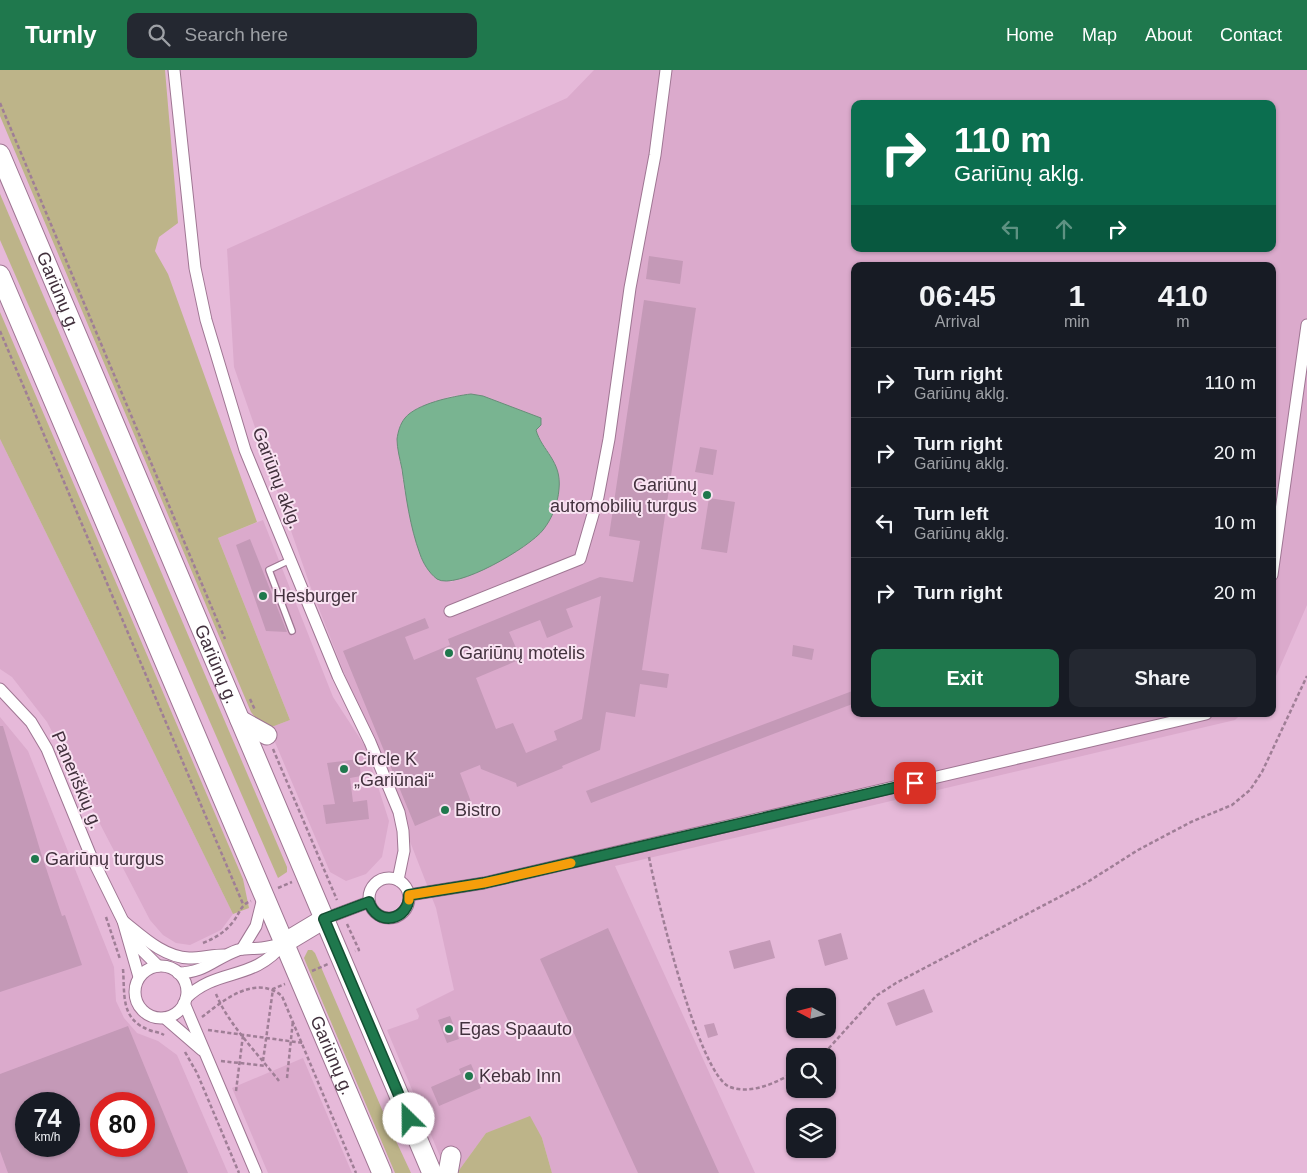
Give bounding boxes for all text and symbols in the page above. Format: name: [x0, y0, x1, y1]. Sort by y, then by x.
search box: [127, 13, 477, 58]
text: Turnly: [25, 21, 97, 48]
icon: search: [145, 21, 173, 49]
text: Search here: [185, 24, 288, 45]
text: Home: [1006, 25, 1054, 45]
text: Map: [1082, 25, 1117, 45]
text: About: [1145, 25, 1192, 45]
text: Contact: [1220, 25, 1282, 45]
icon: right: [871, 120, 936, 185]
text: 110 m: [954, 120, 1051, 159]
text: Gariūnų aklg.: [954, 161, 1085, 186]
icon: left: [997, 215, 1025, 243]
icon: ahead: [1050, 215, 1078, 243]
icon: right: [1103, 215, 1131, 243]
street label: Gariūnų g.: [33, 249, 84, 334]
text: 06:45: [919, 279, 996, 312]
text: 1: [1068, 279, 1085, 312]
text: 410: [1158, 279, 1208, 312]
text: Arrival: [935, 313, 980, 330]
text: min: [1064, 313, 1090, 330]
text: m: [1176, 313, 1189, 330]
text: Turn right: [914, 363, 1002, 384]
icon: right: [871, 369, 899, 397]
text: 110 m: [1205, 372, 1256, 393]
text: Gariūnų aklg.: [914, 385, 1009, 402]
street label: Gariūnų aklg.: [248, 424, 306, 532]
text: Turn right: [914, 433, 1002, 454]
icon: right: [871, 439, 899, 467]
text: 20 m: [1214, 442, 1256, 463]
text: Gariūnų aklg.: [914, 455, 1009, 472]
place label: Gariūnų automobilių turgus: [550, 475, 697, 516]
marker: Gariūnų automobilių turgus: [701, 489, 713, 501]
text: Turn left: [914, 503, 989, 524]
icon: left: [871, 509, 899, 537]
text: 10 m: [1214, 512, 1256, 533]
text: Gariūnų aklg.: [914, 525, 1009, 542]
icon: right: [871, 579, 899, 607]
text: Turn right: [914, 582, 1002, 603]
text: 20 m: [1214, 582, 1256, 603]
place label: Hesburger: [273, 586, 357, 606]
marker: Hesburger: [257, 590, 269, 602]
street label: Gariūnų g.: [191, 621, 242, 707]
place label: Gariūnų motelis: [459, 643, 585, 663]
marker: Gariūnų motelis: [443, 647, 455, 659]
button: Exit: [871, 649, 1059, 707]
button: Share: [1069, 649, 1256, 707]
street label: Paneriškių g.: [47, 728, 107, 832]
place label: Circle K „Gariūnai“: [354, 749, 434, 790]
pin: [894, 762, 936, 804]
marker: Circle K „Gariūnai“: [338, 763, 350, 775]
icon: arrive: [901, 769, 929, 797]
place label: Bistro: [455, 800, 501, 820]
marker: Bistro: [439, 804, 451, 816]
place label: Gariūnų turgus: [45, 849, 164, 869]
marker: Gariūnų turgus: [29, 853, 41, 865]
north arrow: [786, 988, 836, 1038]
map controls: [786, 988, 836, 1158]
street label: Gariūnų g.: [306, 1013, 358, 1098]
place label: Egas Spaauto: [459, 1019, 572, 1039]
marker: Egas Spaauto: [443, 1023, 455, 1035]
button: search: [786, 1048, 836, 1098]
place label: Kebab Inn: [479, 1066, 561, 1086]
marker: Kebab Inn: [463, 1070, 475, 1082]
speed limit sign: 80: [90, 1092, 155, 1157]
position arrow: [382, 1092, 434, 1144]
text: 74: [34, 1104, 61, 1132]
button: layers: [786, 1108, 836, 1158]
text: km/h: [34, 1130, 61, 1144]

